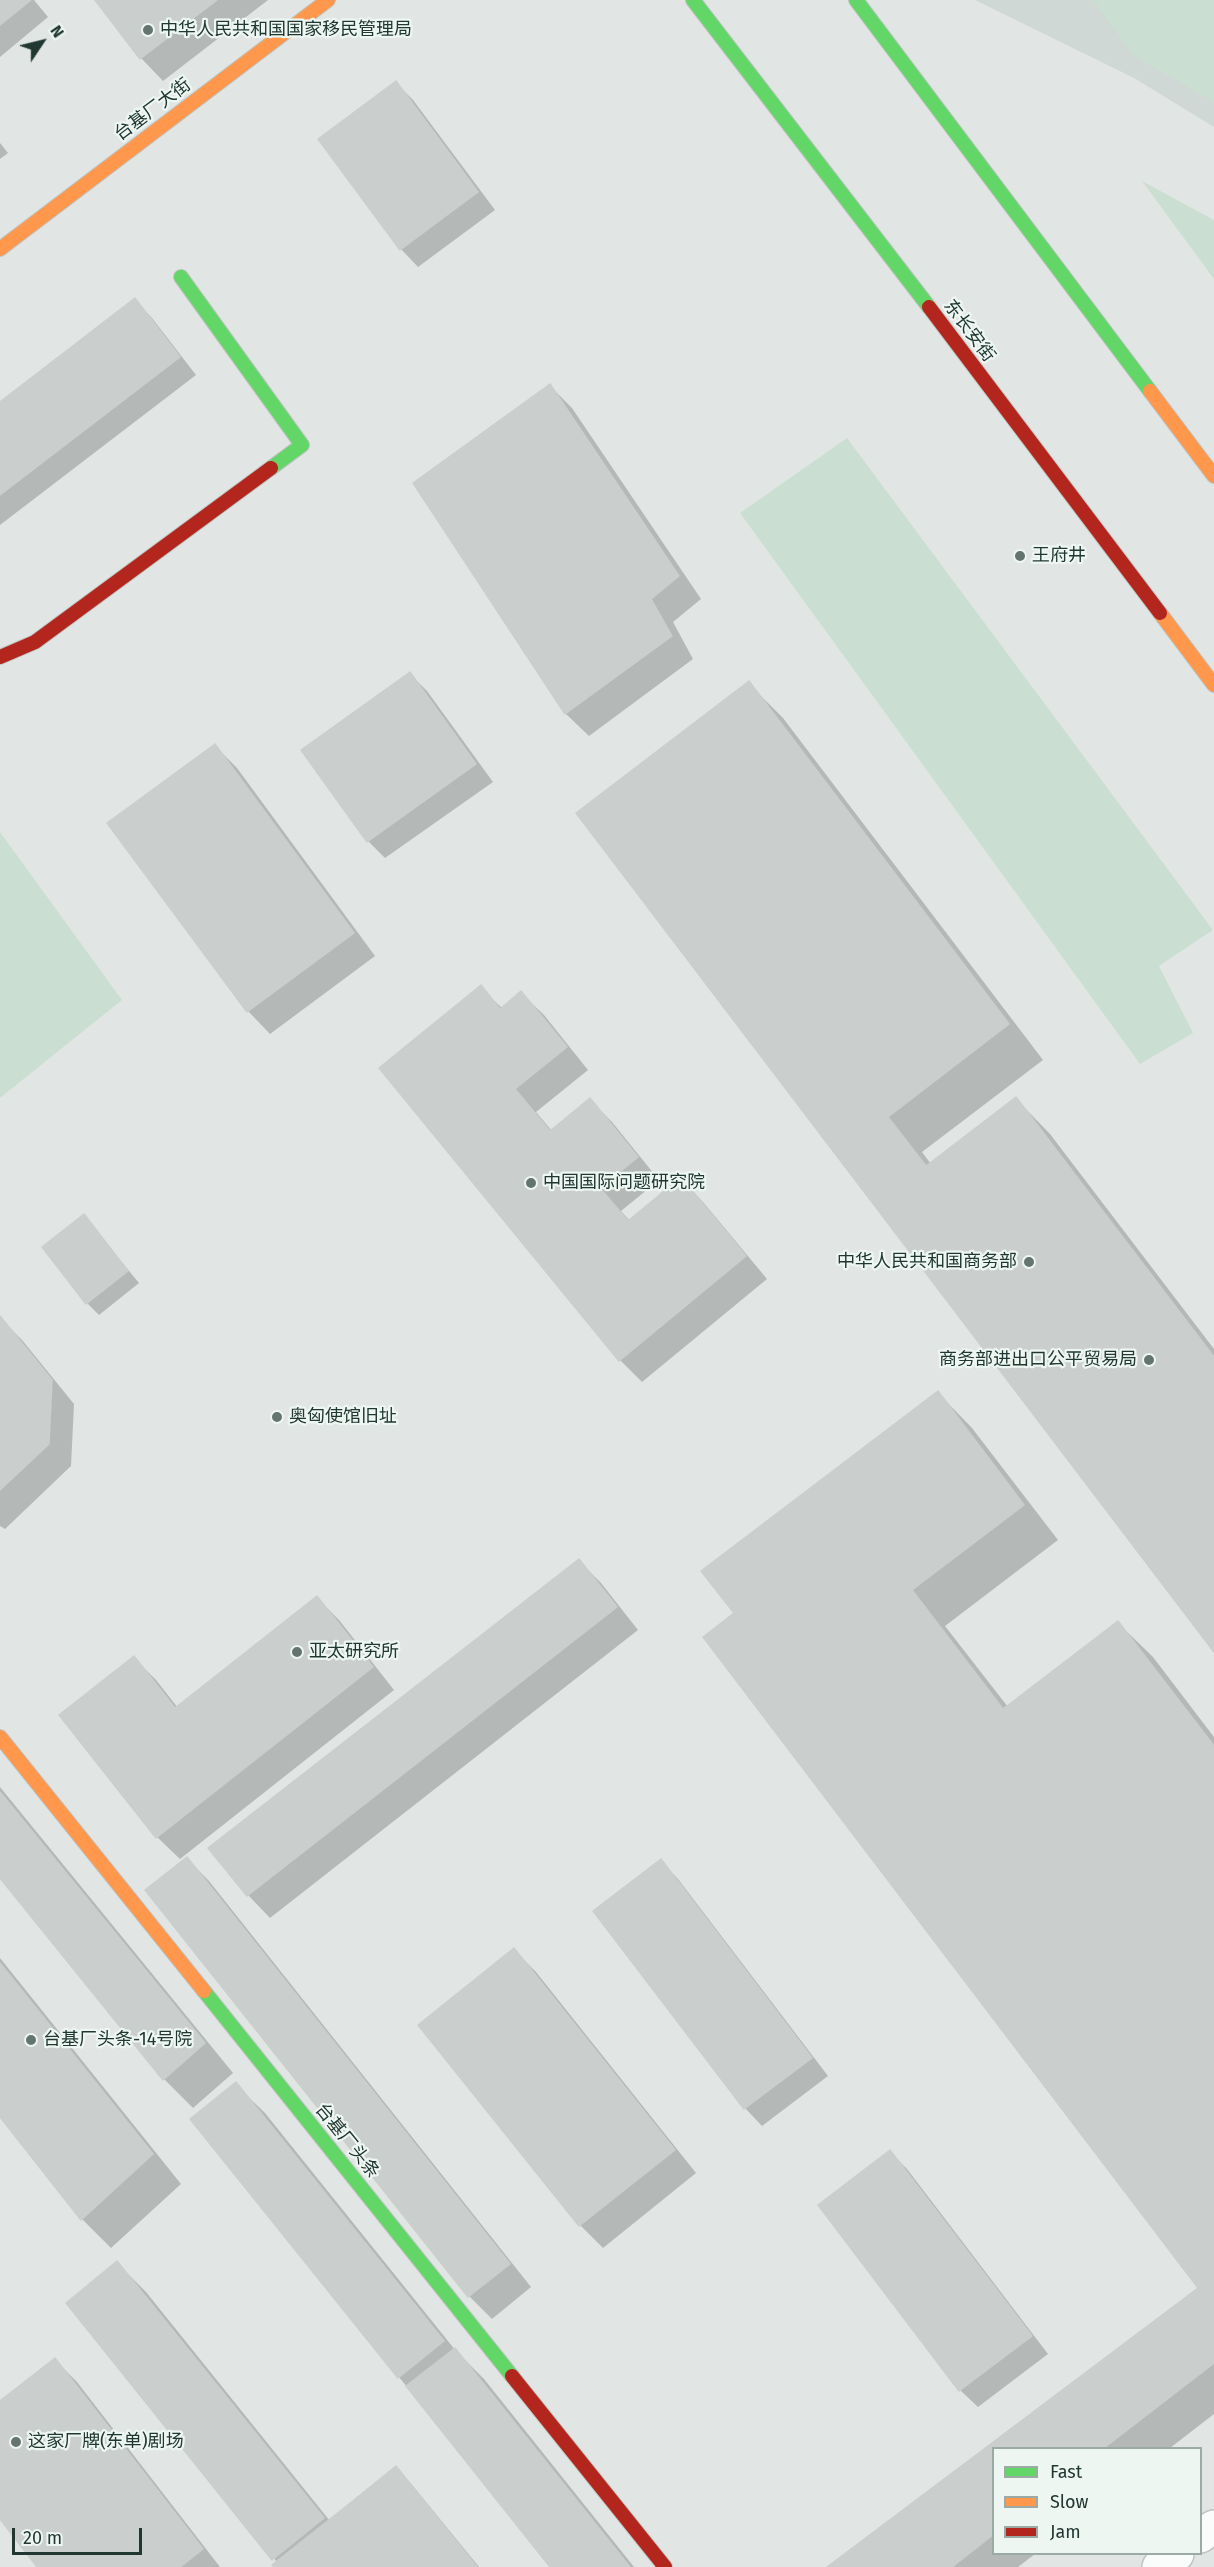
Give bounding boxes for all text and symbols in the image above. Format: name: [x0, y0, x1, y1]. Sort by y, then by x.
north arrow: [12, 12, 72, 72]
place label: 中华人民共和国国家移民管理局: [160, 19, 412, 41]
text: N: [46, 22, 68, 41]
marker: 中华人民共和国国家移民管理局: [141, 23, 155, 37]
street label: 台基厂大街: [111, 74, 195, 146]
street label: 东长安街: [939, 296, 999, 366]
place label: 王府井: [1032, 545, 1086, 567]
marker: 王府井: [1013, 549, 1027, 563]
place label: 中国国际问题研究院: [543, 1172, 705, 1194]
marker: 中国国际问题研究院: [524, 1176, 538, 1190]
place label: 中华人民共和国商务部: [837, 1251, 1017, 1273]
marker: 中华人民共和国商务部: [1022, 1255, 1036, 1269]
place label: 商务部进出口公平贸易局: [939, 1349, 1137, 1371]
marker: 商务部进出口公平贸易局: [1142, 1353, 1156, 1367]
place label: 奥匈使馆旧址: [289, 1406, 397, 1428]
marker: 奥匈使馆旧址: [270, 1410, 284, 1424]
place label: 亚太研究所: [309, 1641, 399, 1663]
marker: 亚太研究所: [290, 1645, 304, 1659]
place label: 台基厂头条-14号院: [43, 2029, 192, 2051]
marker: 台基厂头条-14号院: [24, 2033, 38, 2047]
street label: 台基厂头条: [310, 2099, 384, 2183]
place label: 这家厂牌(东单)剧场: [28, 2431, 184, 2453]
marker: 这家厂牌(东单)剧场: [9, 2435, 23, 2449]
legend: [992, 2447, 1202, 2555]
text: Fast: [1050, 2461, 1082, 2483]
text: Slow: [1050, 2491, 1088, 2513]
scale bar: [15, 2516, 146, 2554]
text: Jam: [1050, 2521, 1081, 2543]
text: 20 m: [23, 2527, 62, 2549]

